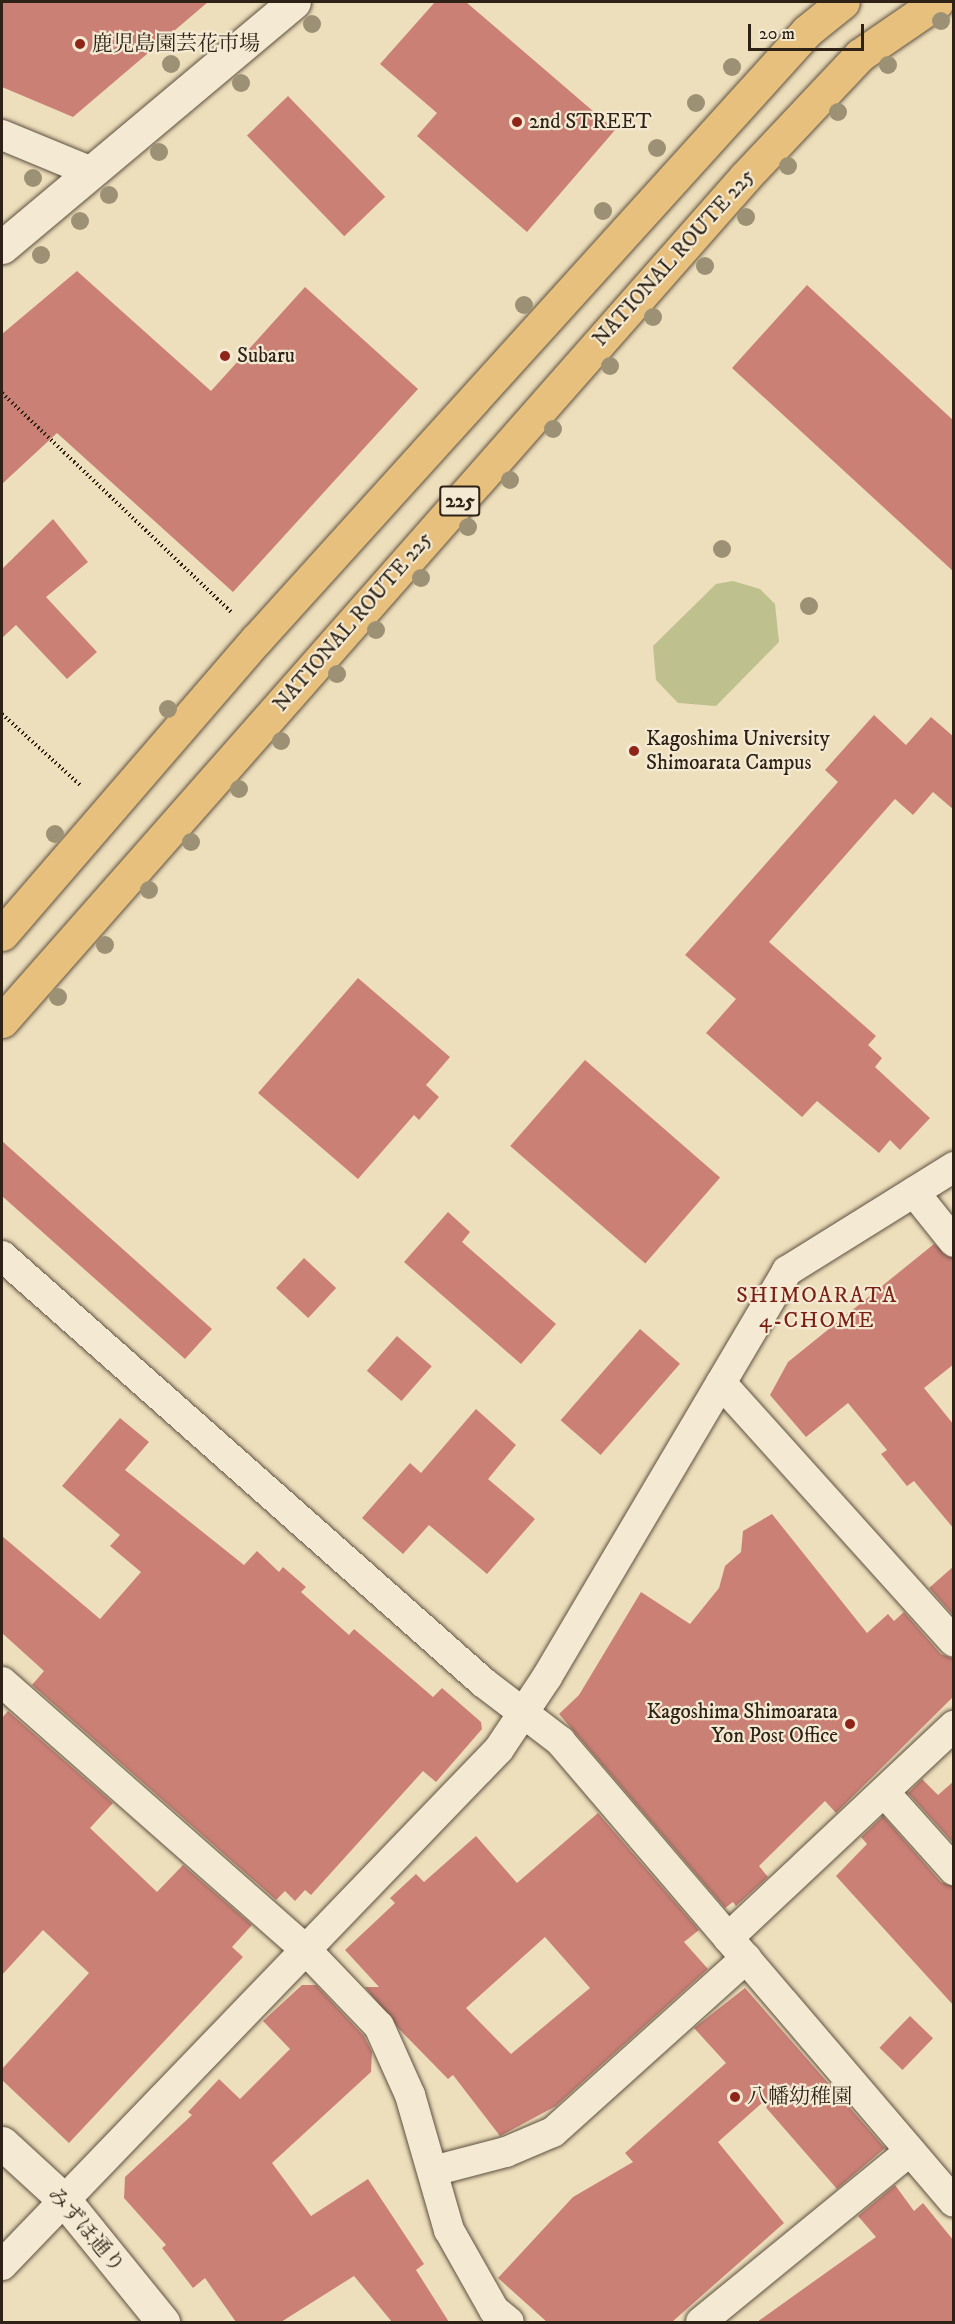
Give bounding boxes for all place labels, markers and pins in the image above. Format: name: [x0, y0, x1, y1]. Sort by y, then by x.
place label: 鹿児島園芸花市場: [92, 31, 260, 57]
marker: 鹿児島園芸花市場: [73, 37, 87, 51]
place label: 2nd STREET: [529, 109, 652, 135]
marker: 2nd STREET: [510, 115, 524, 129]
place label: Subaru: [237, 343, 295, 369]
marker: Subaru: [218, 349, 232, 363]
place label: Kagoshima University Shimoarata Campus: [646, 726, 830, 776]
marker: Kagoshima University Shimoarata Campus: [627, 744, 641, 758]
place label: Kagoshima Shimoarata Yon Post Office: [647, 1699, 838, 1749]
marker: Kagoshima Shimoarata Yon Post Office: [843, 1717, 857, 1731]
place label: 八幡幼稚園: [747, 2084, 852, 2110]
marker: 八幡幼稚園: [728, 2090, 742, 2104]

